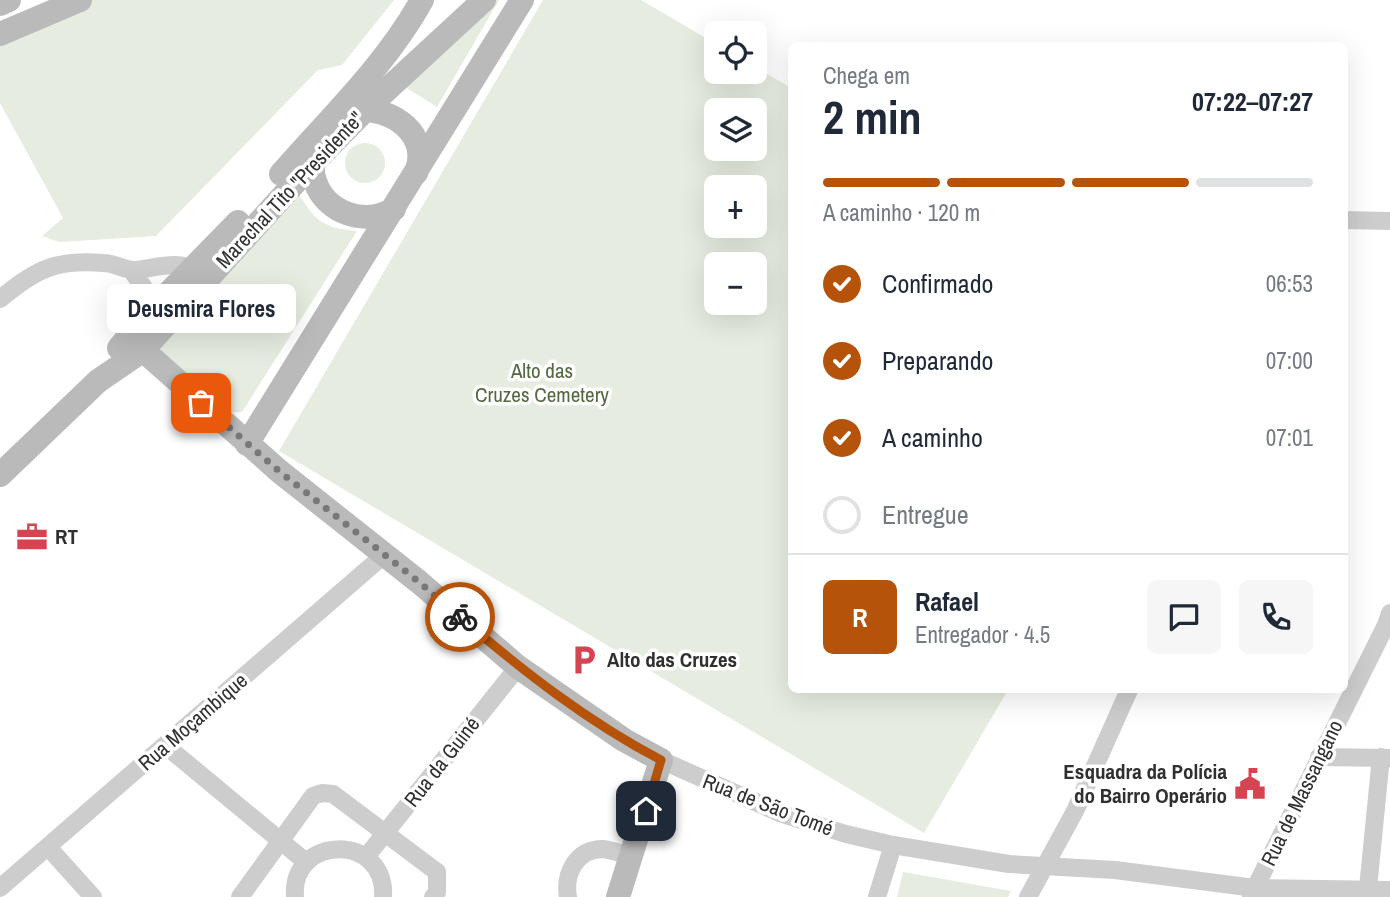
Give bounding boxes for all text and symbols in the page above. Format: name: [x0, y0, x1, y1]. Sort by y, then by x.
map controls: [704, 21, 767, 315]
button: locate: [704, 21, 767, 84]
text: Chega em: [823, 60, 910, 91]
text: 07:22–07:27: [1192, 84, 1313, 119]
text: 2 min: [823, 86, 922, 148]
button: layers: [704, 98, 767, 161]
street label: Marechal Tito "Presidente": [209, 105, 370, 274]
button: +: [704, 175, 767, 238]
text: A caminho · 120 m: [823, 197, 980, 228]
button: −: [704, 252, 767, 315]
icon: check: [823, 265, 861, 303]
text: Confirmado: [882, 266, 993, 301]
text: 06:53: [1266, 268, 1313, 299]
callout: Deusmira Flores: [106, 284, 296, 333]
text: Deusmira Flores: [128, 293, 275, 324]
icon: check: [823, 342, 861, 380]
text: Preparando: [882, 343, 993, 378]
text: 07:00: [1266, 345, 1313, 376]
park label: Alto das Cruzes Cemetery: [475, 356, 609, 409]
pin: [171, 373, 231, 433]
icon: bag: [182, 384, 220, 422]
icon: check: [823, 419, 861, 457]
text: A caminho: [882, 420, 983, 455]
text: 07:01: [1266, 422, 1313, 453]
text: Entregue: [882, 497, 969, 532]
office icon: RT: [15, 520, 49, 554]
place label: RT: [55, 522, 78, 551]
button: chat: [1147, 580, 1221, 654]
button: phone: [1239, 580, 1313, 654]
courier: [425, 582, 495, 652]
text: Rafael: [915, 584, 979, 619]
icon: bike: [441, 598, 479, 636]
text: R: [852, 600, 868, 635]
text: Entregador · 4.5: [915, 619, 1050, 650]
parking icon: Alto das Cruzes: [567, 643, 601, 677]
place label: Alto das Cruzes: [607, 645, 737, 674]
street label: Rua Moçambique: [132, 666, 253, 777]
street label: Rua da Guiné: [397, 711, 486, 813]
street label: Rua de Massangano: [1254, 715, 1349, 871]
place label: Esquadra da Polícia do Bairro Operário: [1063, 757, 1227, 810]
street label: Rua de São Tomé: [699, 766, 838, 843]
public building icon: Esquadra da Polícia do Bairro Operário: [1233, 767, 1267, 801]
pin: [616, 781, 676, 841]
icon: home: [627, 792, 665, 830]

